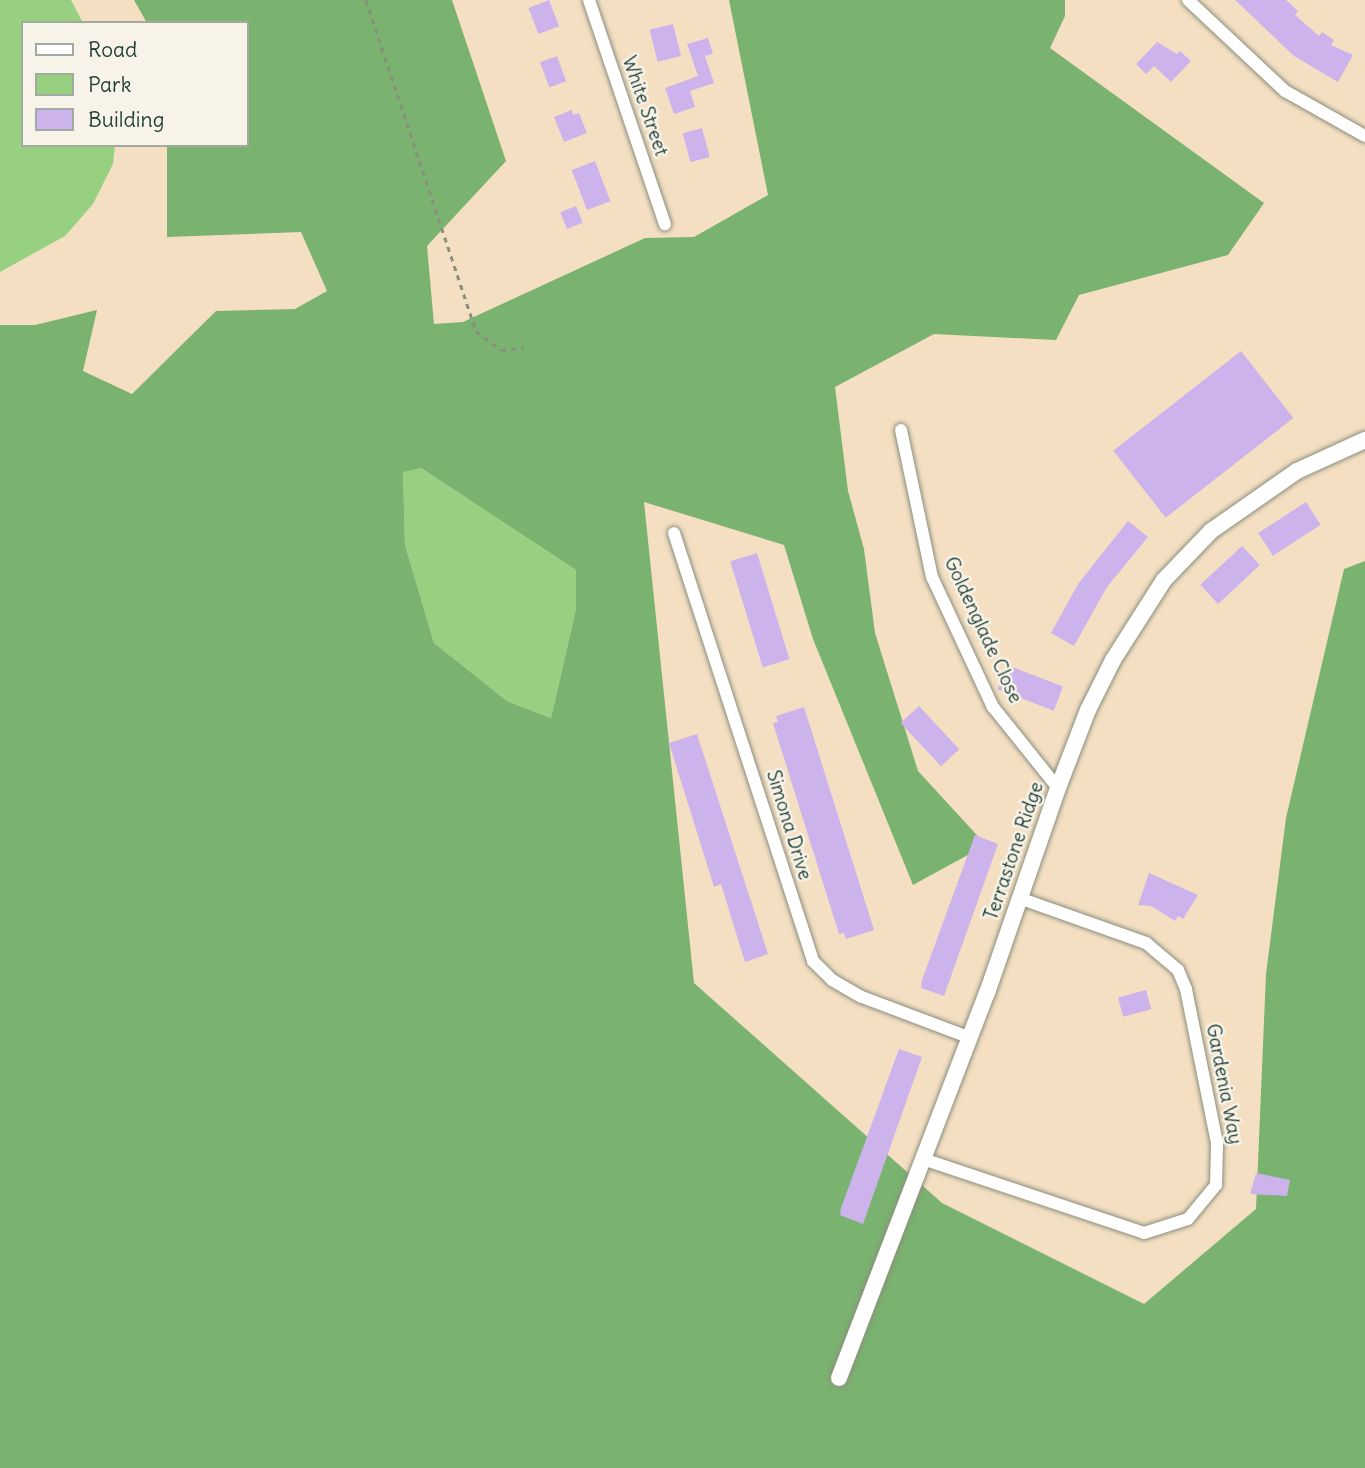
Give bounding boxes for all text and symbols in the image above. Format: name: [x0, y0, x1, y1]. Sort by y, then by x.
legend: [21, 21, 248, 147]
text: Road: [88, 36, 137, 63]
street label: White Street: [617, 53, 673, 159]
text: Park: [88, 71, 131, 98]
text: Building: [88, 106, 164, 133]
street label: Goldenglade Close: [939, 553, 1027, 707]
street label: Simona Drive: [762, 767, 816, 883]
street label: Terrastone Ridge: [980, 779, 1048, 923]
street label: Gardenia Way: [1201, 1022, 1247, 1146]

